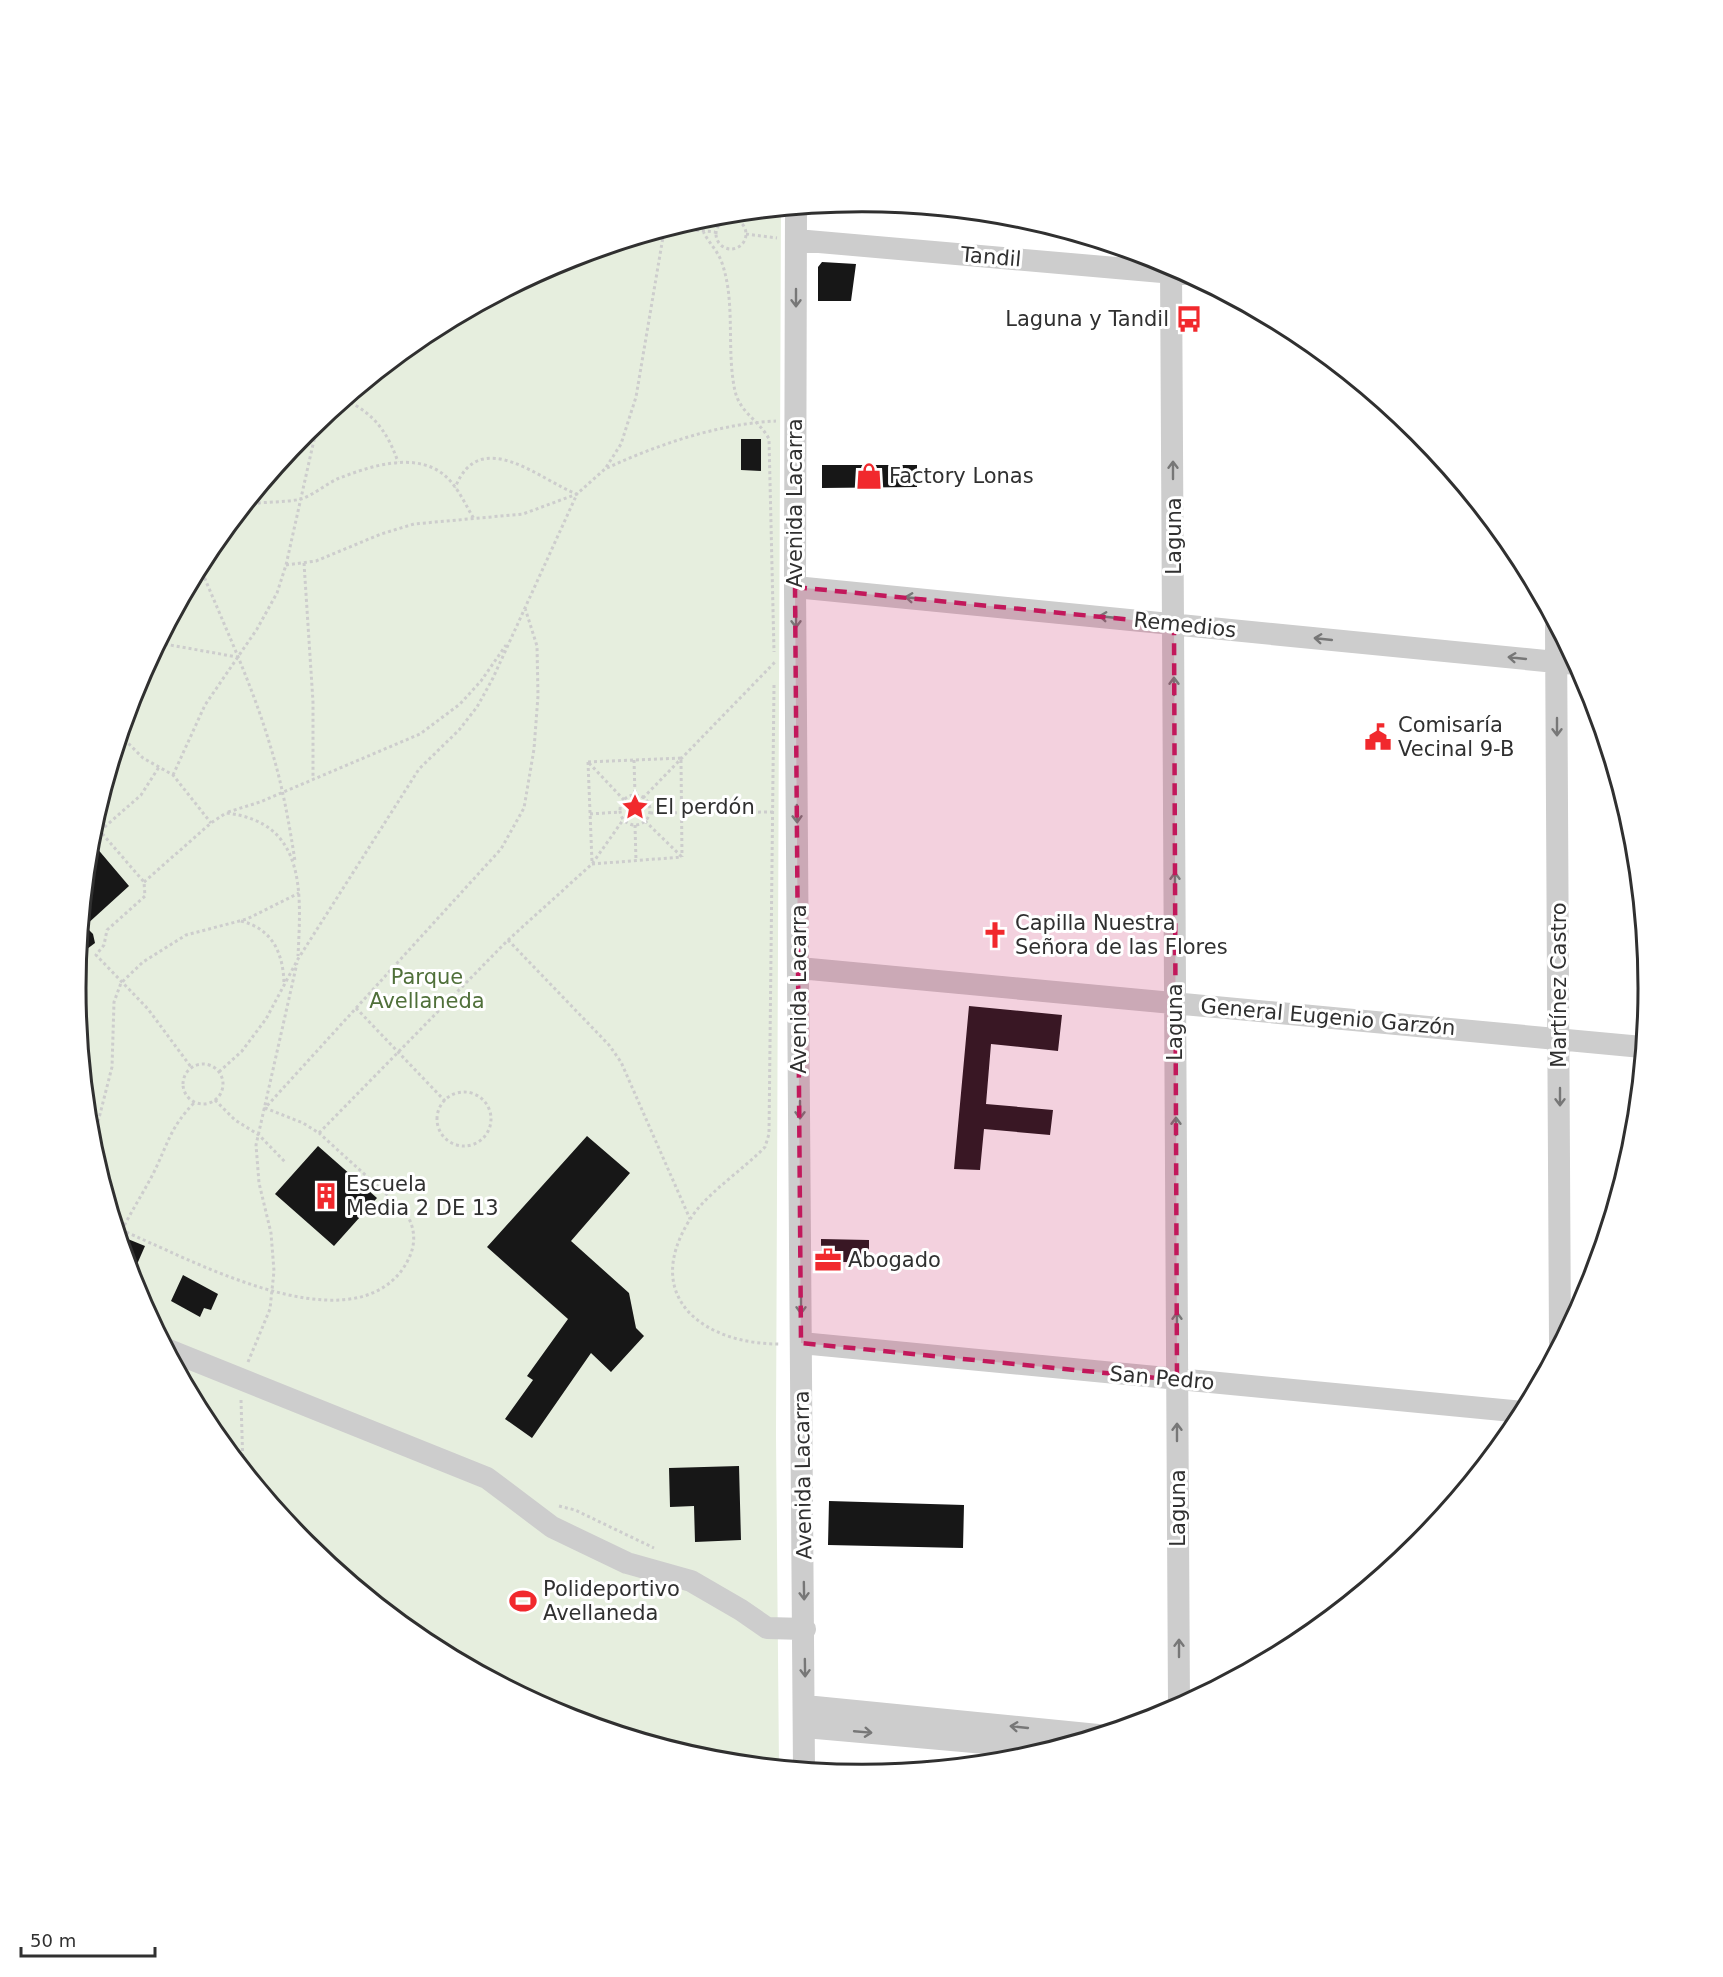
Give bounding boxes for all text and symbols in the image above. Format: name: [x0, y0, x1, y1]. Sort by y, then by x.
street label: Tandil: [959, 242, 1022, 272]
one-way arrow: [790, 288, 802, 308]
bus stop icon: Laguna y Tandil: [1174, 304, 1204, 334]
place label: Laguna y Tandil: [1005, 307, 1169, 331]
street label: Avenida Lacarra: [783, 418, 807, 588]
one-way arrow: [1167, 460, 1179, 480]
shop icon: Factory Lonas: [854, 461, 884, 491]
place label: Factory Lonas: [889, 464, 1034, 488]
street label: Laguna: [1162, 497, 1186, 575]
one-way arrow: [905, 592, 925, 603]
street label: Remedios: [1133, 608, 1237, 642]
one-way arrow: [790, 609, 801, 629]
one-way arrow: [1099, 611, 1119, 622]
one-way arrow: [1314, 633, 1334, 644]
one-way arrow: [1508, 652, 1528, 663]
one-way arrow: [1169, 676, 1180, 696]
place label: Comisaría Vecinal 9-B: [1398, 713, 1514, 761]
one-way arrow: [1551, 717, 1563, 737]
public building icon: Comisaría Vecinal 9-B: [1363, 722, 1393, 752]
place icon: El perdón: [620, 792, 650, 822]
place label: El perdón: [655, 795, 755, 819]
one-way arrow: [792, 804, 803, 824]
one-way arrow: [1169, 871, 1181, 891]
street label: Martínez Castro: [1547, 902, 1571, 1068]
street label: Avenida Lacarra: [787, 904, 811, 1074]
place label: Capilla Nuestra Señora de las Flores: [1015, 911, 1228, 959]
church icon: Capilla Nuestra Señora de las Flores: [980, 920, 1010, 950]
park label: Parque Avellaneda: [369, 965, 485, 1013]
street label: Laguna: [1163, 983, 1187, 1061]
street label: General Eugenio Garzón: [1199, 994, 1457, 1040]
one-way arrow: [1554, 1087, 1566, 1107]
one-way arrow: [794, 1100, 806, 1120]
one-way arrow: [1170, 1117, 1182, 1137]
place label: Escuela Media 2 DE 13: [346, 1172, 499, 1220]
building icon: Escuela Media 2 DE 13: [311, 1181, 341, 1211]
office icon: Abogado: [813, 1245, 843, 1275]
place label: Abogado: [848, 1248, 941, 1272]
one-way arrow: [795, 1295, 807, 1315]
one-way arrow: [1171, 1312, 1183, 1332]
street label: San Pedro: [1108, 1361, 1216, 1395]
street label: Avenida Lacarra: [790, 1390, 816, 1560]
one-way arrow: [1171, 1422, 1183, 1442]
street label: Laguna: [1166, 1469, 1190, 1547]
place label: Polideportivo Avellaneda: [543, 1577, 680, 1625]
one-way arrow: [798, 1580, 810, 1600]
sports icon: Polideportivo Avellaneda: [508, 1586, 538, 1616]
one-way arrow: [1173, 1638, 1184, 1658]
one-way arrow: [799, 1657, 811, 1677]
one-way arrow: [1010, 1721, 1029, 1732]
one-way arrow: [853, 1727, 873, 1738]
scale bar: [21, 1920, 154, 1958]
text: 50 m: [30, 1930, 76, 1951]

